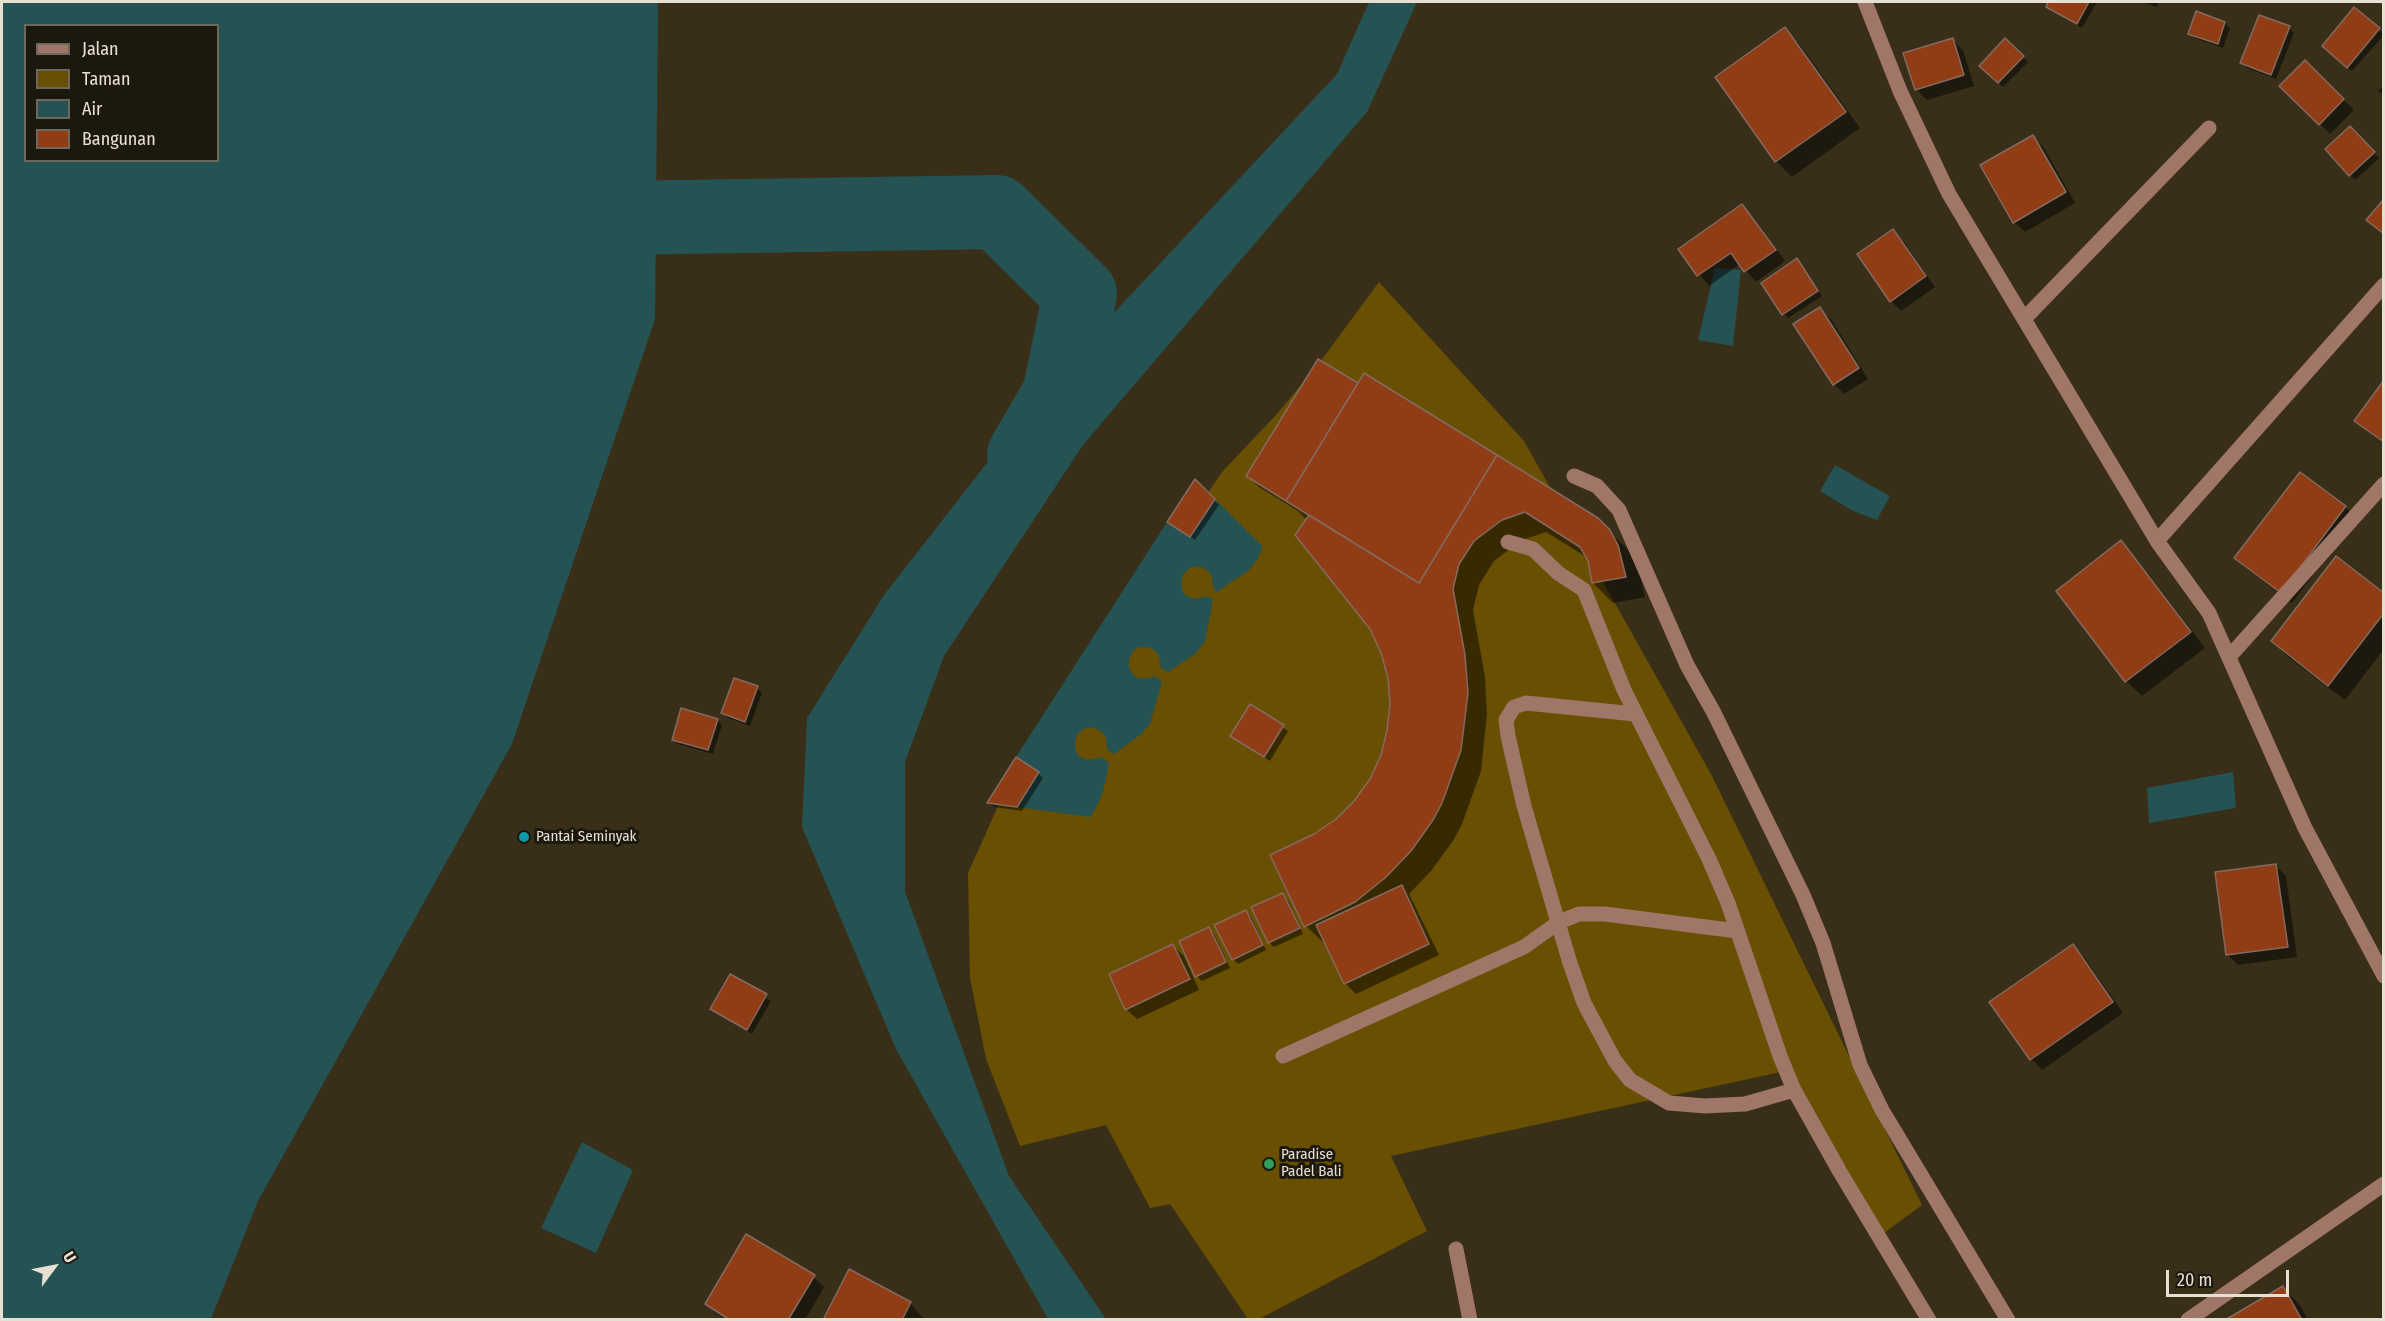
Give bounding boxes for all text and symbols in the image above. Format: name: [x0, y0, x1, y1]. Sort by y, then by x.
legend: [24, 24, 219, 162]
text: Jalan: [82, 38, 119, 60]
text: Taman: [82, 68, 130, 90]
text: Air: [82, 98, 102, 120]
text: Bangunan: [82, 128, 156, 150]
place label: Pantai Seminyak: [536, 828, 637, 846]
marker: Pantai Seminyak: [517, 830, 531, 844]
place label: Paradise Padel Bali: [1281, 1146, 1341, 1181]
marker: Paradise Padel Bali: [1262, 1157, 1276, 1171]
north arrow: [24, 1237, 84, 1297]
text: U: [59, 1248, 80, 1266]
scale bar: [2169, 1258, 2292, 1296]
text: 20 m: [2177, 1269, 2212, 1291]

